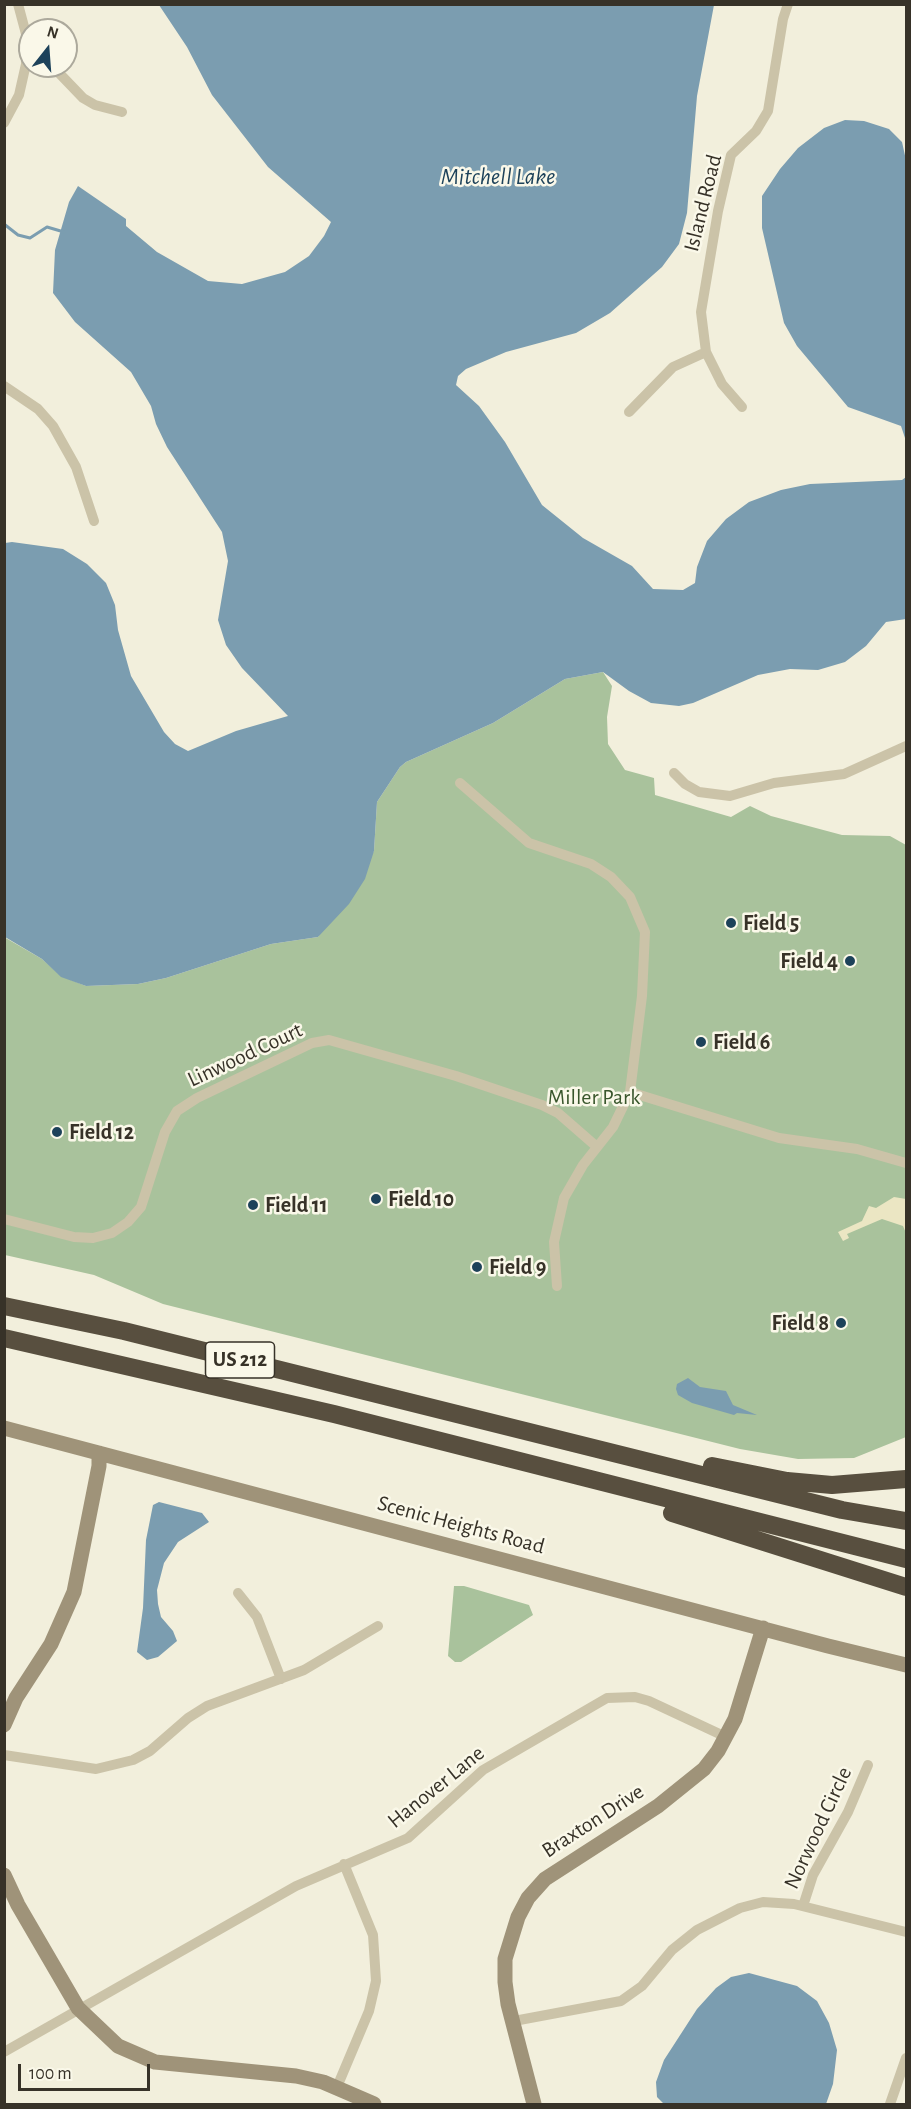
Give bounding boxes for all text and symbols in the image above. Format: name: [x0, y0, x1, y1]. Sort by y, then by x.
north arrow: [18, 18, 78, 78]
text: N: [45, 23, 60, 42]
street label: Island Road: [678, 152, 728, 254]
water label: Mitchell Lake: [441, 163, 555, 191]
place label: Field 5: [743, 910, 799, 936]
marker: Field 5: [724, 916, 738, 930]
place label: Field 4: [780, 948, 838, 974]
marker: Field 4: [843, 954, 857, 968]
street label: Linwood Court: [183, 1017, 307, 1093]
place label: Field 6: [713, 1029, 770, 1055]
marker: Field 6: [694, 1035, 708, 1049]
park label: Miller Park: [548, 1084, 640, 1110]
place label: Field 12: [69, 1119, 134, 1145]
marker: Field 12: [50, 1125, 64, 1139]
place label: Field 10: [388, 1186, 454, 1212]
place label: Field 11: [265, 1192, 328, 1218]
marker: Field 10: [369, 1192, 383, 1206]
marker: Field 11: [246, 1198, 260, 1212]
place label: Field 9: [489, 1254, 546, 1280]
marker: Field 9: [470, 1260, 484, 1274]
place label: Field 8: [771, 1310, 829, 1336]
marker: Field 8: [834, 1316, 848, 1330]
road number: US 212: [206, 1342, 274, 1378]
street label: Scenic Heights Road: [374, 1490, 548, 1560]
street label: Hanover Lane: [382, 1740, 490, 1834]
street label: Norwood Circle: [778, 1763, 858, 1893]
street label: Braxton Drive: [537, 1778, 649, 1864]
scale bar: [21, 2052, 153, 2090]
text: 100 m: [29, 2065, 72, 2083]

